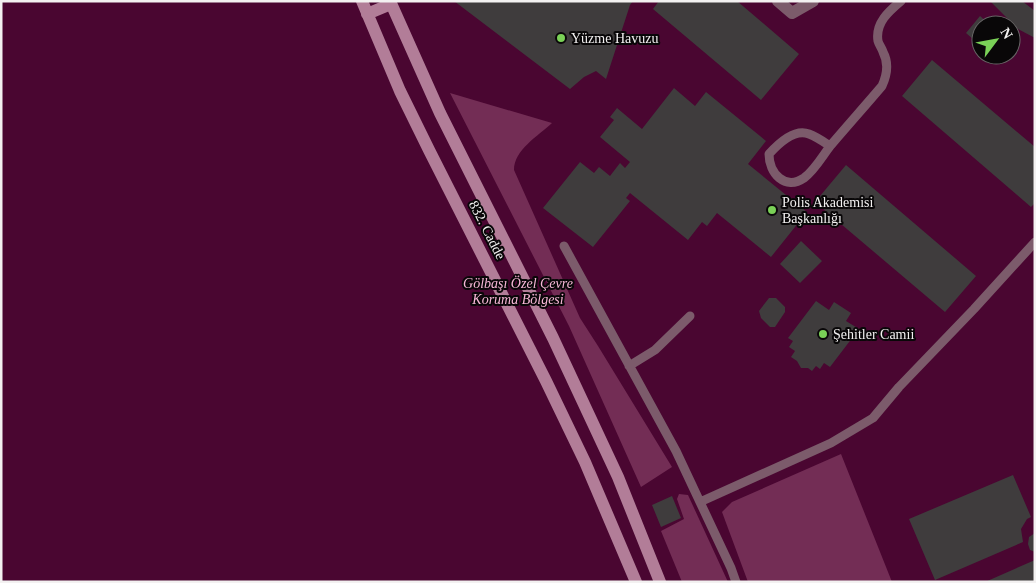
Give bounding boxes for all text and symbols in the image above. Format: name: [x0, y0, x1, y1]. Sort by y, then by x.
north arrow: [971, 15, 1021, 65]
text: N: [998, 25, 1016, 42]
place label: Yüzme Havuzu: [571, 31, 658, 46]
marker: Yüzme Havuzu: [555, 32, 567, 44]
place label: Polis Akademisi Başkanlığı: [782, 195, 874, 226]
street label: 832. Cadde: [466, 198, 508, 262]
marker: Polis Akademisi Başkanlığı: [766, 204, 778, 216]
park label: Gölbaşı Özel Çevre Koruma Bölgesi: [463, 275, 573, 307]
place label: Şehitler Camii: [833, 327, 914, 342]
marker: Şehitler Camii: [817, 328, 829, 340]

